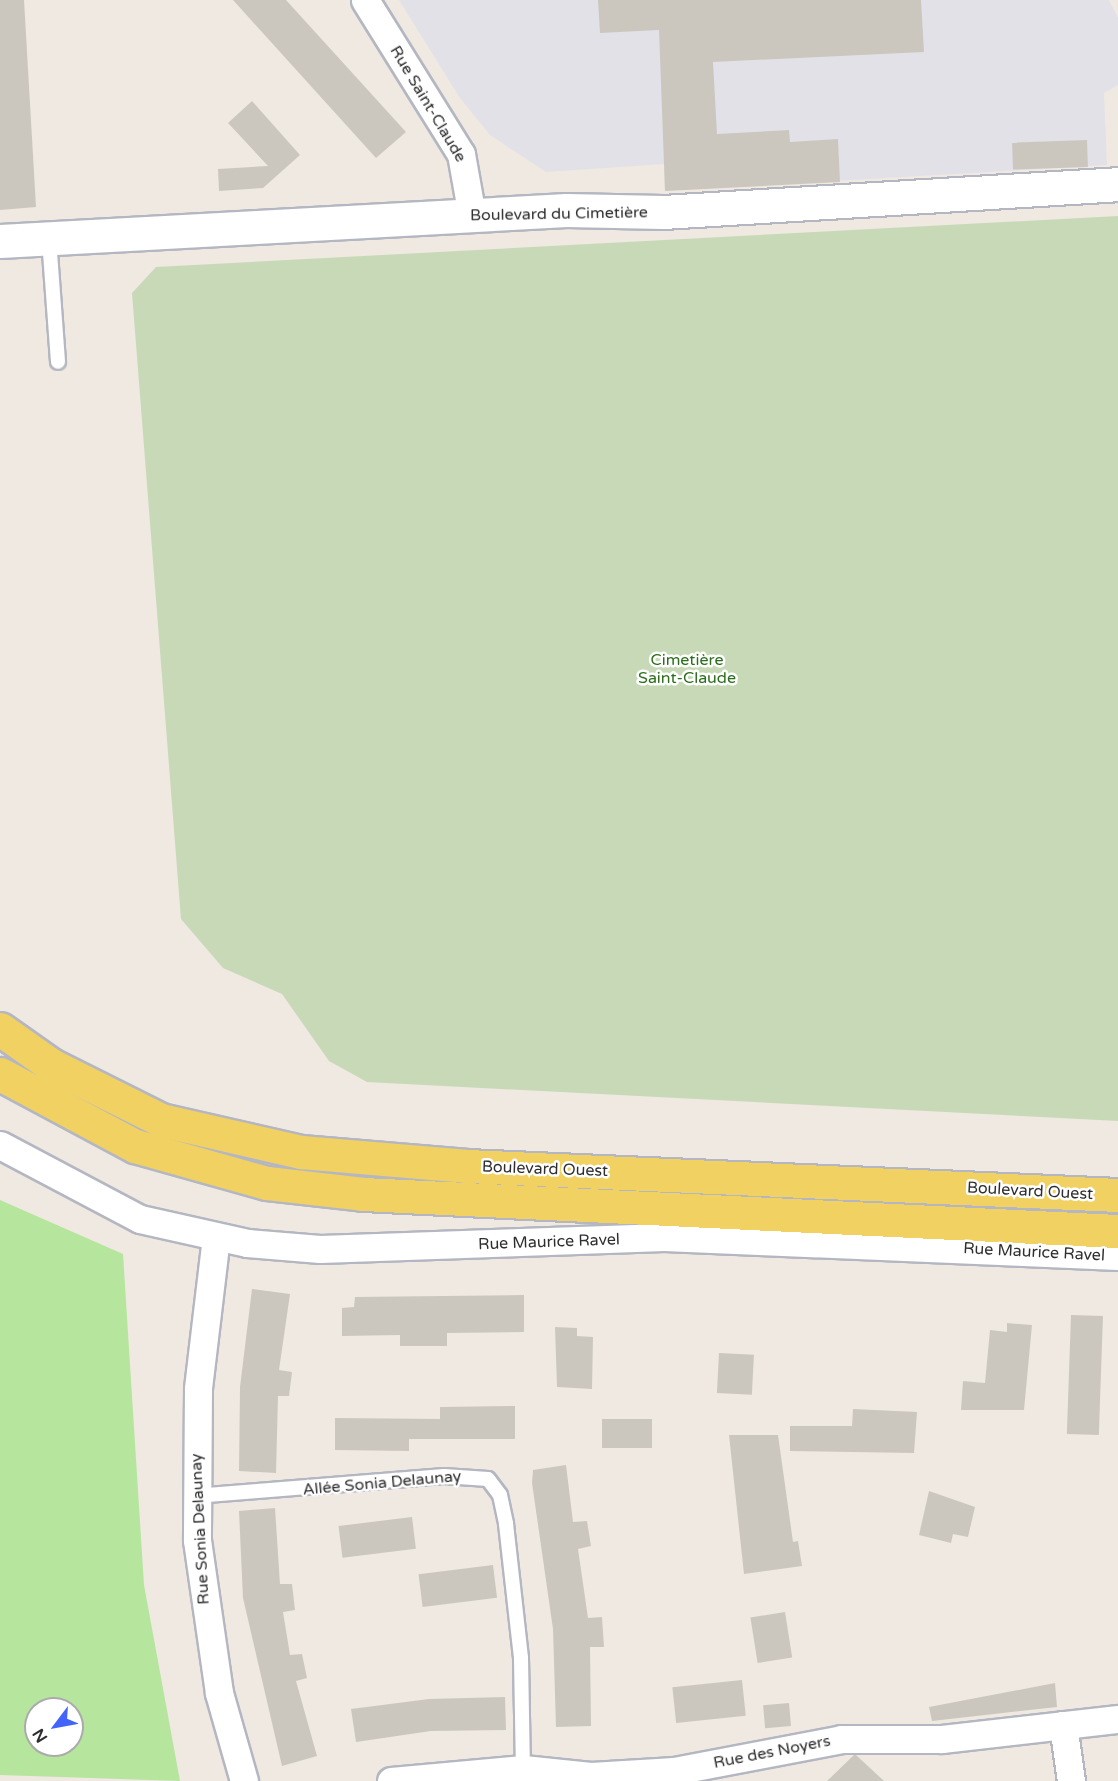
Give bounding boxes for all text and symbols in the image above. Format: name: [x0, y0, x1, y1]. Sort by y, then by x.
street label: Rue Saint-Claude: [386, 42, 470, 166]
street label: Boulevard du Cimetière: [470, 203, 648, 225]
park label: Cimetière Saint-Claude: [638, 650, 736, 688]
street label: Boulevard Ouest: [482, 1157, 608, 1181]
street label: Boulevard Ouest: [966, 1178, 1094, 1204]
street label: Rue Maurice Ravel: [478, 1230, 620, 1254]
street label: Rue Maurice Ravel: [963, 1239, 1105, 1265]
street label: Rue Sonia Delaunay: [186, 1453, 214, 1605]
street label: Allée Sonia Delaunay: [302, 1467, 462, 1499]
north arrow: [24, 1697, 84, 1757]
text: N: [29, 1725, 52, 1746]
street label: Rue des Noyers: [712, 1731, 832, 1773]

